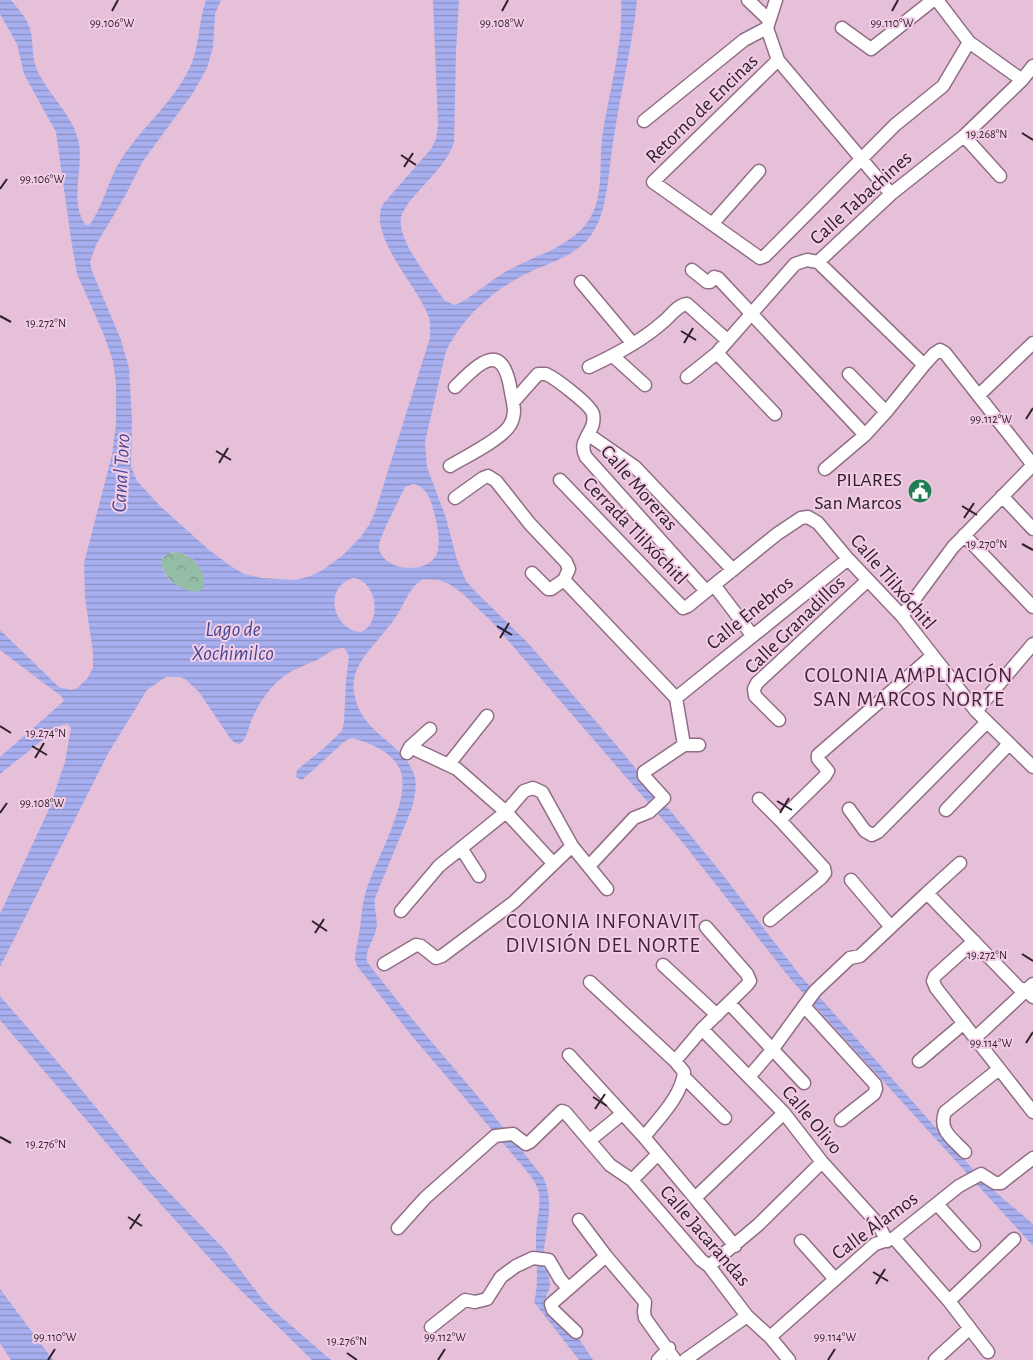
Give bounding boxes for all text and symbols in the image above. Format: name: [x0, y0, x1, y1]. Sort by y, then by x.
text: 99.106°W: [90, 17, 135, 29]
text: 99.108°W: [480, 17, 525, 29]
text: 99.110°W: [870, 17, 914, 29]
street label: Retorno de Encinas: [642, 51, 762, 167]
text: 19.268°N: [966, 128, 1008, 140]
street label: Calle Tabachines: [806, 147, 916, 249]
text: 99.106°W: [20, 173, 65, 185]
text: 19.272°N: [26, 317, 66, 329]
text: 99.112°W: [970, 413, 1012, 425]
water label: Canal Toro: [108, 433, 134, 513]
street label: Calle Moreras: [597, 442, 681, 534]
place label: PILARES San Marcos: [814, 470, 902, 513]
street label: Cerrada Tlilxóchitl: [579, 473, 691, 589]
public building icon: PILARES San Marcos: [907, 478, 933, 504]
street label: Calle Tlilxóchitl: [846, 531, 940, 633]
text: 19.270°N: [966, 538, 1008, 550]
street label: Calle Enebros: [703, 572, 797, 654]
street label: Calle Granadillos: [741, 572, 849, 678]
water label: Lago de Xochimilco: [191, 619, 274, 664]
district label: COLONIA AMPLIACIÓN SAN MARCOS NORTE: [805, 663, 1013, 710]
text: 19.274°N: [26, 727, 66, 739]
text: 99.108°W: [20, 797, 65, 809]
district label: COLONIA INFONAVIT DIVISIÓN DEL NORTE: [505, 911, 701, 956]
text: 19.272°N: [967, 949, 1007, 961]
text: 99.114°W: [970, 1037, 1013, 1049]
street label: Calle Olivo: [778, 1082, 846, 1158]
text: 19.276°N: [26, 1138, 66, 1150]
street label: Calle Jacarandas: [656, 1182, 754, 1290]
street label: Calle Álamos: [828, 1187, 922, 1264]
text: 99.110°W: [33, 1331, 77, 1343]
text: 99.112°W: [424, 1331, 466, 1343]
text: 99.114°W: [814, 1331, 857, 1343]
text: 19.276°N: [327, 1335, 367, 1347]

